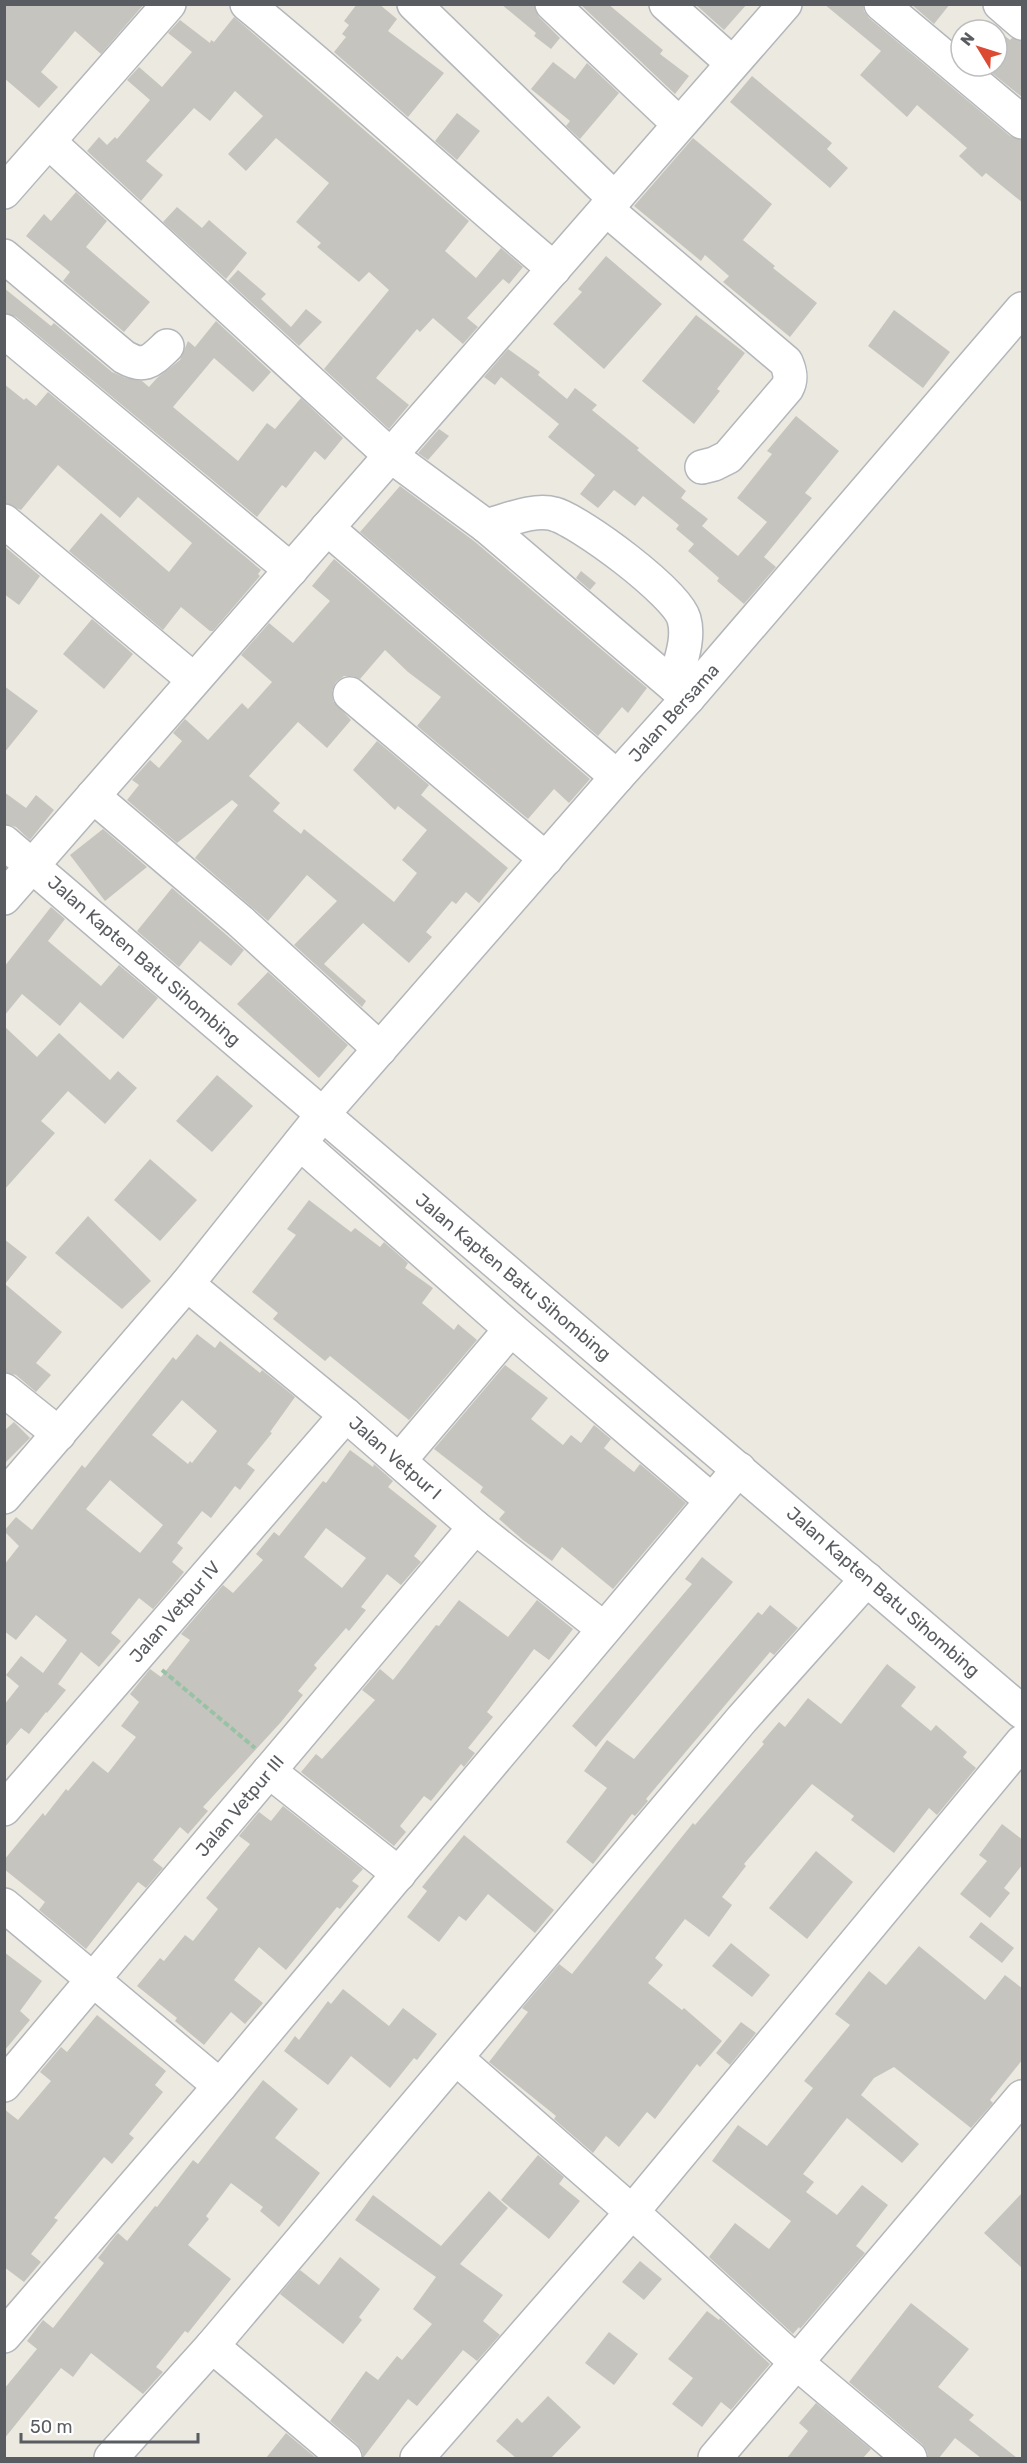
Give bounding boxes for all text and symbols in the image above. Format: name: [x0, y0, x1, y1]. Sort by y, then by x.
north arrow: [949, 18, 1009, 78]
text: N: [957, 29, 979, 49]
street label: Jalan Bersama: [624, 659, 724, 767]
street label: Jalan Kapten Batu Sihombing: [43, 871, 245, 1051]
street label: Jalan Kapten Batu Sihombing: [411, 1189, 615, 1365]
street label: Jalan Vetpur I: [344, 1412, 446, 1504]
street label: Jalan Kapten Batu Sihombing: [782, 1502, 984, 1682]
street label: Jalan Vetpur IV: [125, 1557, 225, 1667]
street label: Jalan Vetpur III: [191, 1751, 289, 1861]
scale bar: [21, 2406, 198, 2444]
text: 50 m: [30, 2416, 73, 2438]

